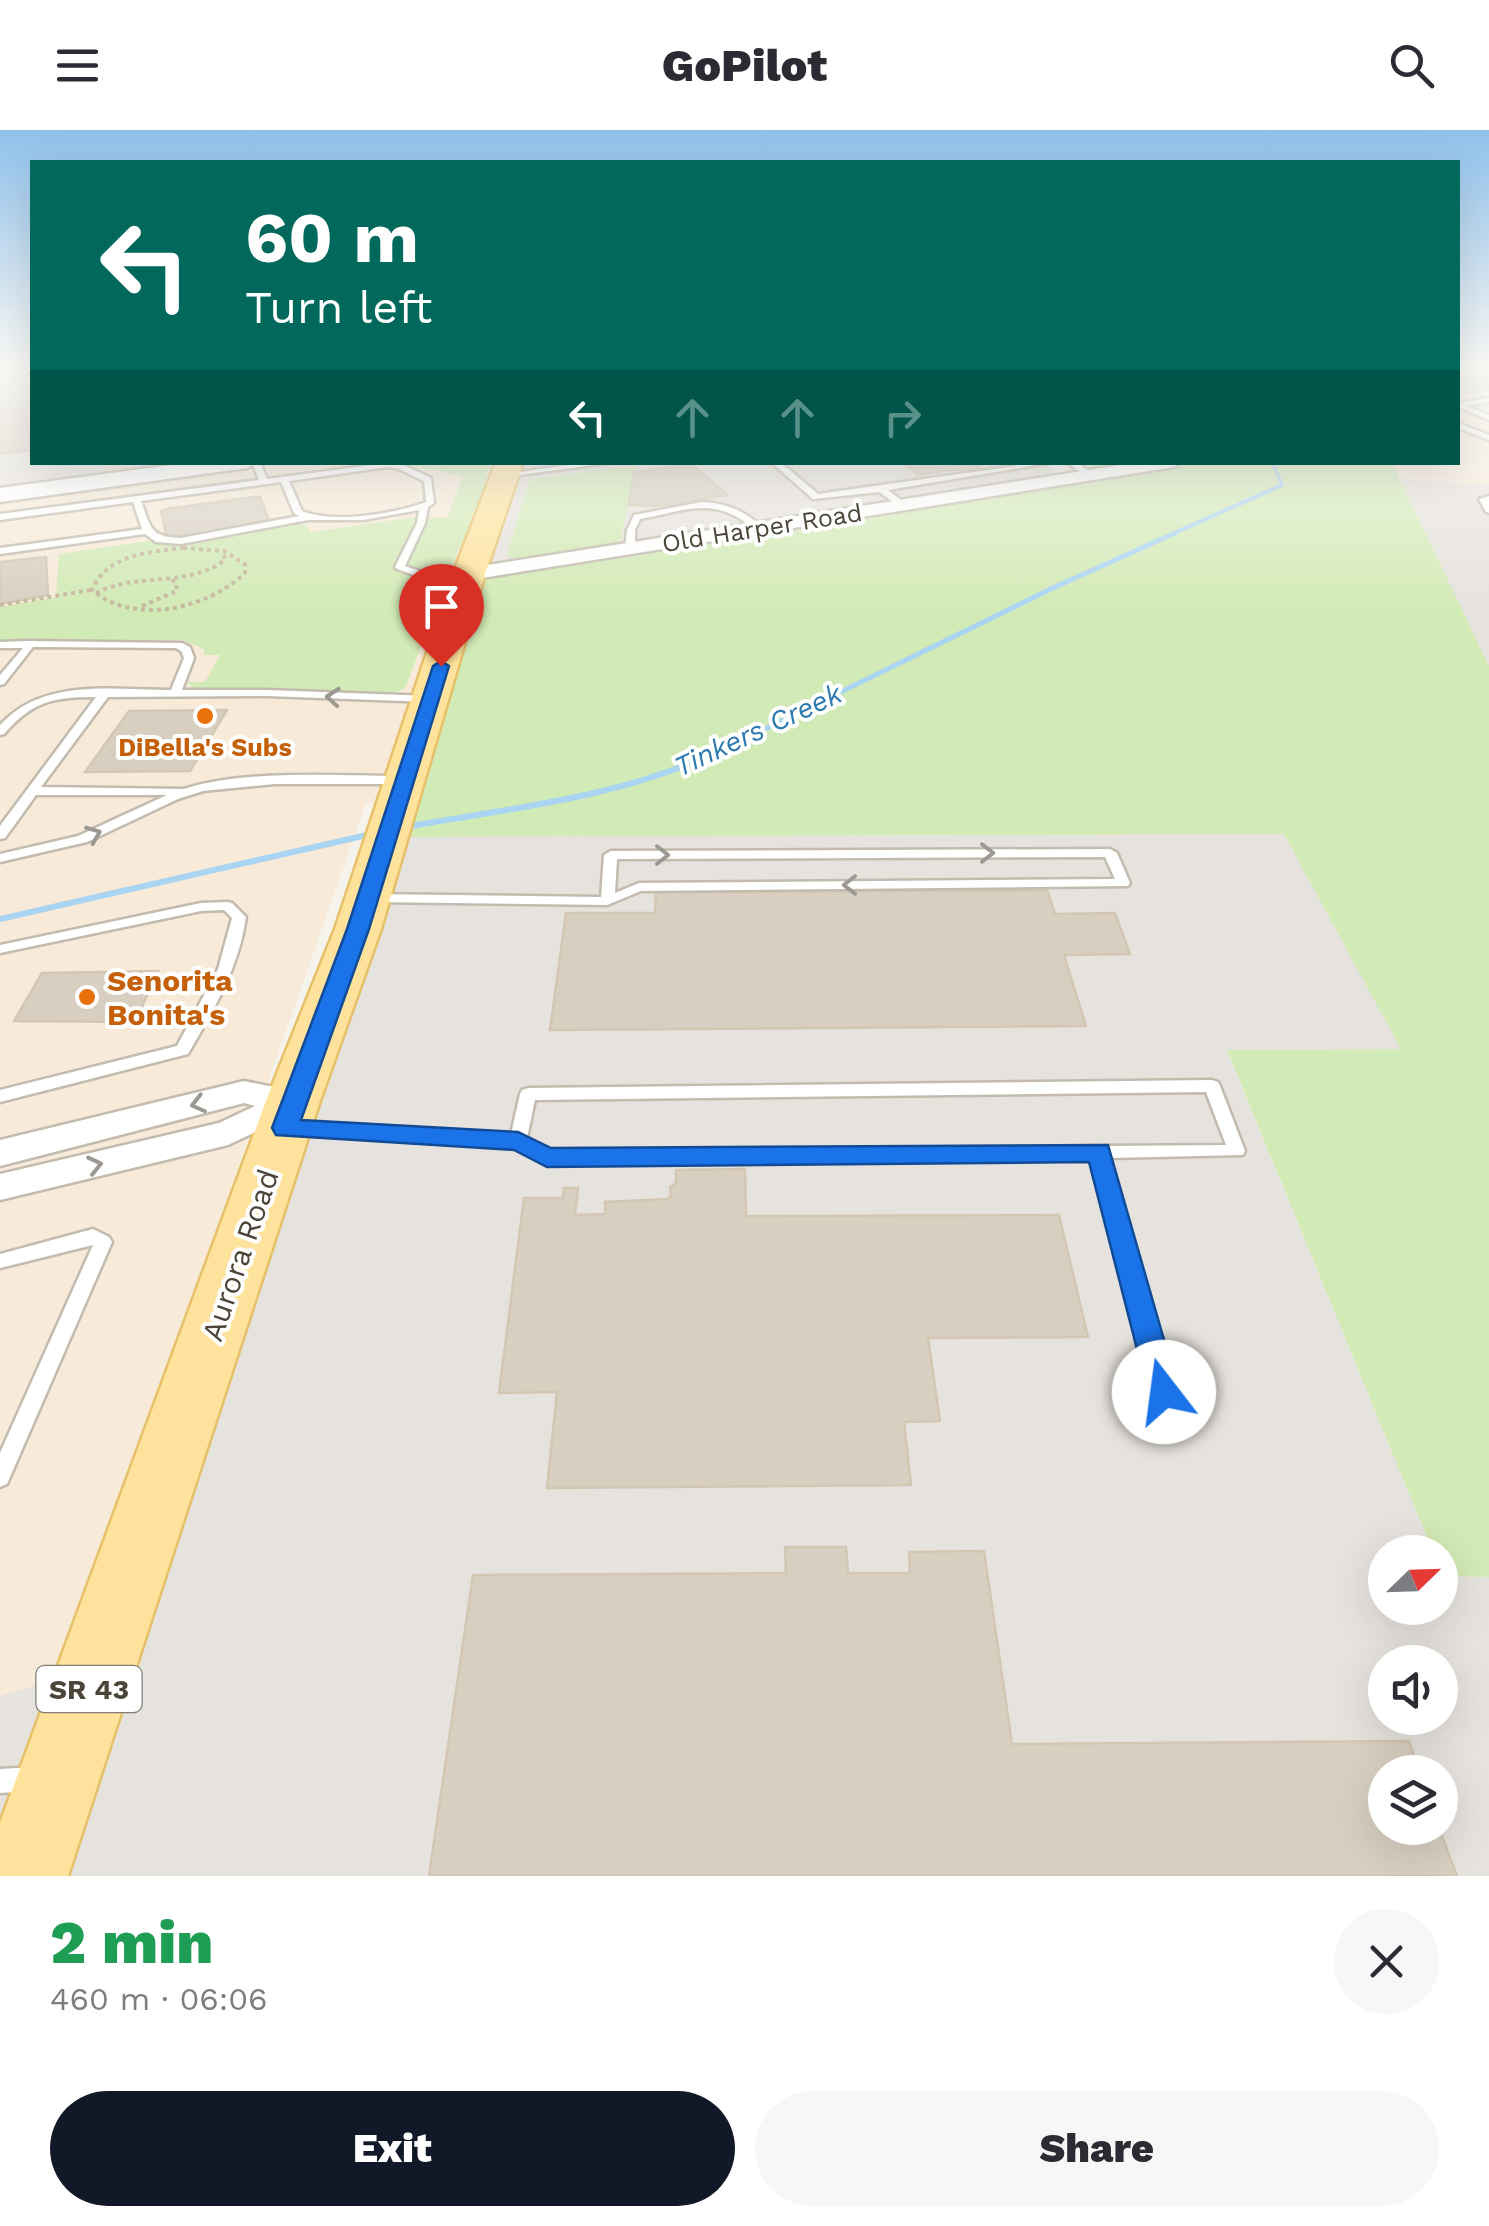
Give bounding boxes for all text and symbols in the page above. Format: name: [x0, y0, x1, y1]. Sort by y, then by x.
icon: menu: [50, 38, 105, 93]
icon: search: [1384, 38, 1439, 93]
text: GoPilot: [662, 39, 827, 92]
text: 60 m: [245, 197, 419, 279]
icon: left: [80, 200, 210, 330]
text: Turn left: [245, 281, 432, 334]
icon: left: [560, 390, 615, 445]
icon: ahead: [665, 390, 720, 445]
icon: ahead: [770, 390, 825, 445]
icon: right: [875, 390, 930, 445]
street label: Old Harper Road: [660, 498, 864, 558]
pin: [399, 564, 484, 667]
icon: arrive: [414, 579, 469, 634]
water label: Tinkers Creek: [669, 676, 848, 783]
one-way arrow: [324, 687, 340, 708]
marker: DiBella's Subs: [194, 705, 216, 727]
place label: DiBella's Subs: [118, 733, 292, 762]
one-way arrow: [85, 825, 102, 845]
one-way arrow: [980, 842, 995, 864]
one-way arrow: [654, 844, 670, 866]
one-way arrow: [841, 874, 856, 896]
place label: Senorita Bonita's: [107, 963, 233, 1032]
marker: Senorita Bonita's: [76, 986, 98, 1008]
one-way arrow: [190, 1092, 207, 1113]
one-way arrow: [86, 1156, 103, 1177]
street label: Aurora Road: [194, 1165, 286, 1345]
position arrow: [1112, 1340, 1216, 1444]
north arrow: [1368, 1535, 1458, 1625]
map controls: [1368, 1535, 1458, 1845]
button: sound: [1368, 1645, 1458, 1735]
road number: SR 43: [36, 1666, 142, 1712]
button: layers: [1368, 1755, 1458, 1845]
text: 2 min: [50, 1907, 214, 1978]
button: close: [1334, 1909, 1439, 2014]
text: 460 m · 06:06: [50, 1980, 268, 2018]
button: Exit: [50, 2091, 735, 2206]
button: Share: [755, 2091, 1439, 2206]

